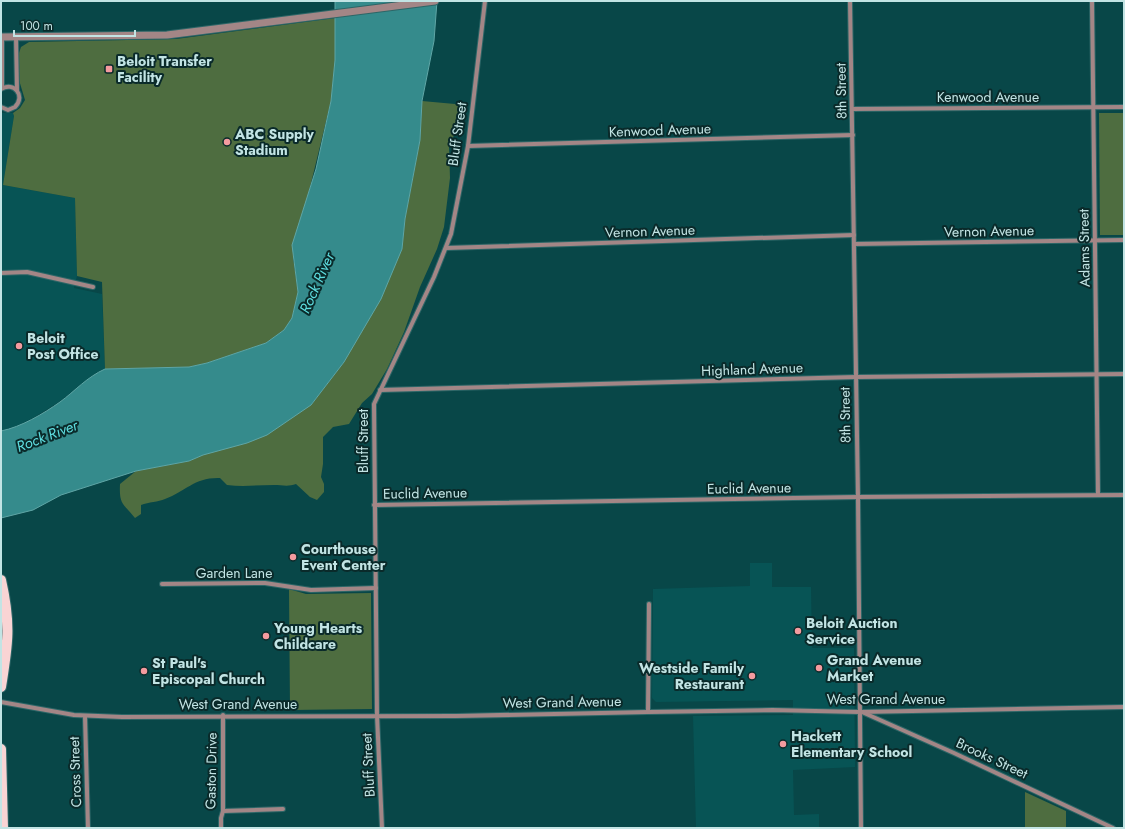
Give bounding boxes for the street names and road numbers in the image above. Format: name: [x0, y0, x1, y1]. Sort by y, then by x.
street label: 8th Street: [831, 62, 851, 119]
street label: Kenwood Avenue: [937, 87, 1039, 107]
street label: Bluff Street: [443, 100, 471, 167]
street label: Kenwood Avenue: [608, 118, 712, 142]
street label: Adams Street: [1073, 208, 1095, 287]
street label: Vernon Avenue: [605, 219, 695, 243]
street label: Vernon Avenue: [944, 220, 1034, 242]
street label: Highland Avenue: [701, 357, 803, 381]
street label: 8th Street: [835, 386, 855, 443]
street label: Bluff Street: [353, 408, 373, 473]
street label: Euclid Avenue: [707, 477, 791, 499]
street label: Euclid Avenue: [383, 482, 467, 504]
street label: Garden Lane: [196, 563, 272, 583]
street label: West Grand Avenue: [827, 689, 945, 709]
street label: West Grand Avenue: [502, 691, 622, 713]
street label: West Grand Avenue: [179, 694, 297, 714]
street label: Gaston Drive: [200, 732, 222, 810]
street label: Bluff Street: [356, 732, 380, 797]
street label: Brooks Street: [953, 733, 1032, 784]
street label: Cross Street: [64, 736, 86, 808]

